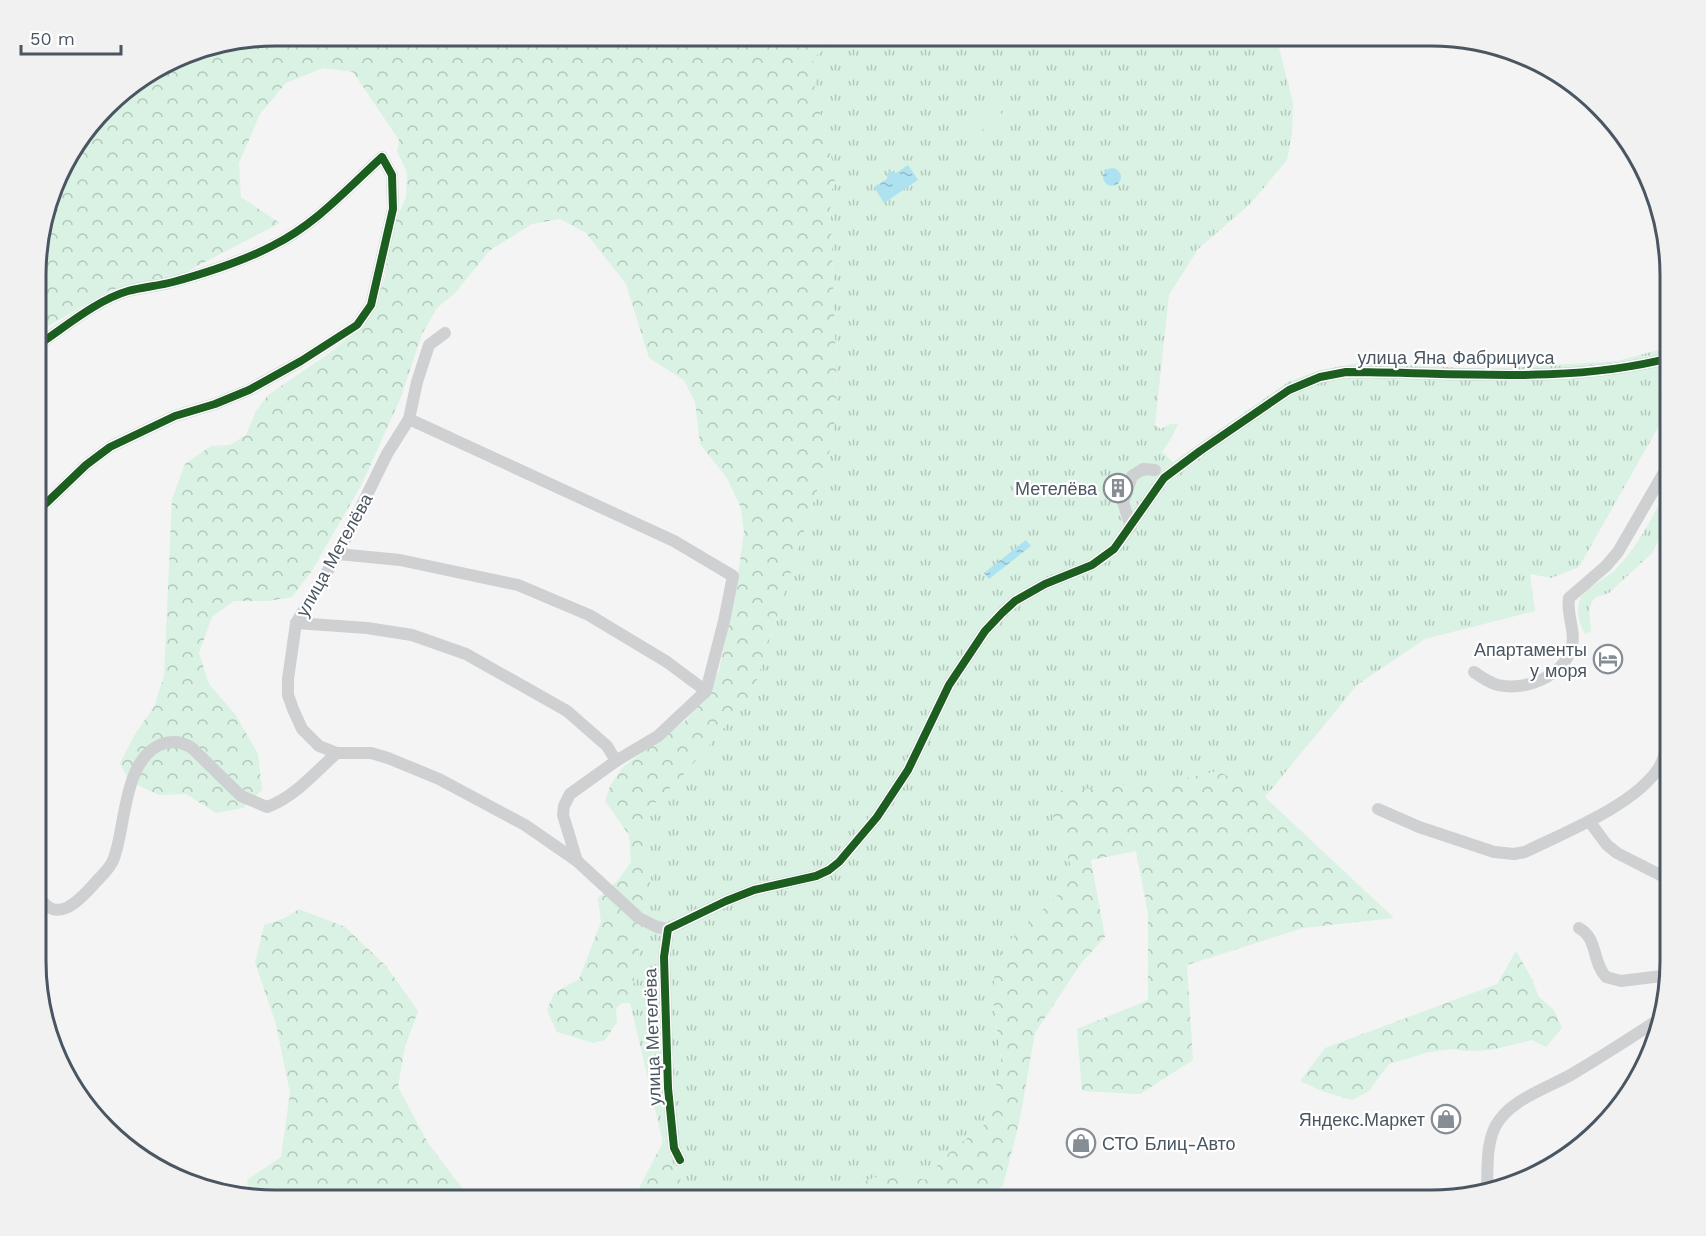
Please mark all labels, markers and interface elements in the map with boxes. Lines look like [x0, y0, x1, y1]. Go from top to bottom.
scale bar [21, 18, 122, 56]
text: 50 m [30, 28, 75, 49]
street label: улица Яна Фабрициуса [1358, 347, 1555, 368]
building icon: Метелёва [1102, 472, 1134, 504]
place label: Метелёва [1015, 478, 1098, 499]
street label: улица Метелёва [291, 489, 377, 620]
place label: Апартаменты у моря [1474, 639, 1587, 681]
hotel icon: Апартаменты у моря [1592, 643, 1624, 675]
street label: улица Метелёва [639, 967, 665, 1106]
shop icon: Яндекс.Маркет [1430, 1103, 1462, 1135]
place label: Яндекс.Маркет [1299, 1109, 1425, 1130]
shop icon: СТО Блиц-Авто [1065, 1127, 1097, 1159]
place label: СТО Блиц-Авто [1102, 1133, 1236, 1154]

